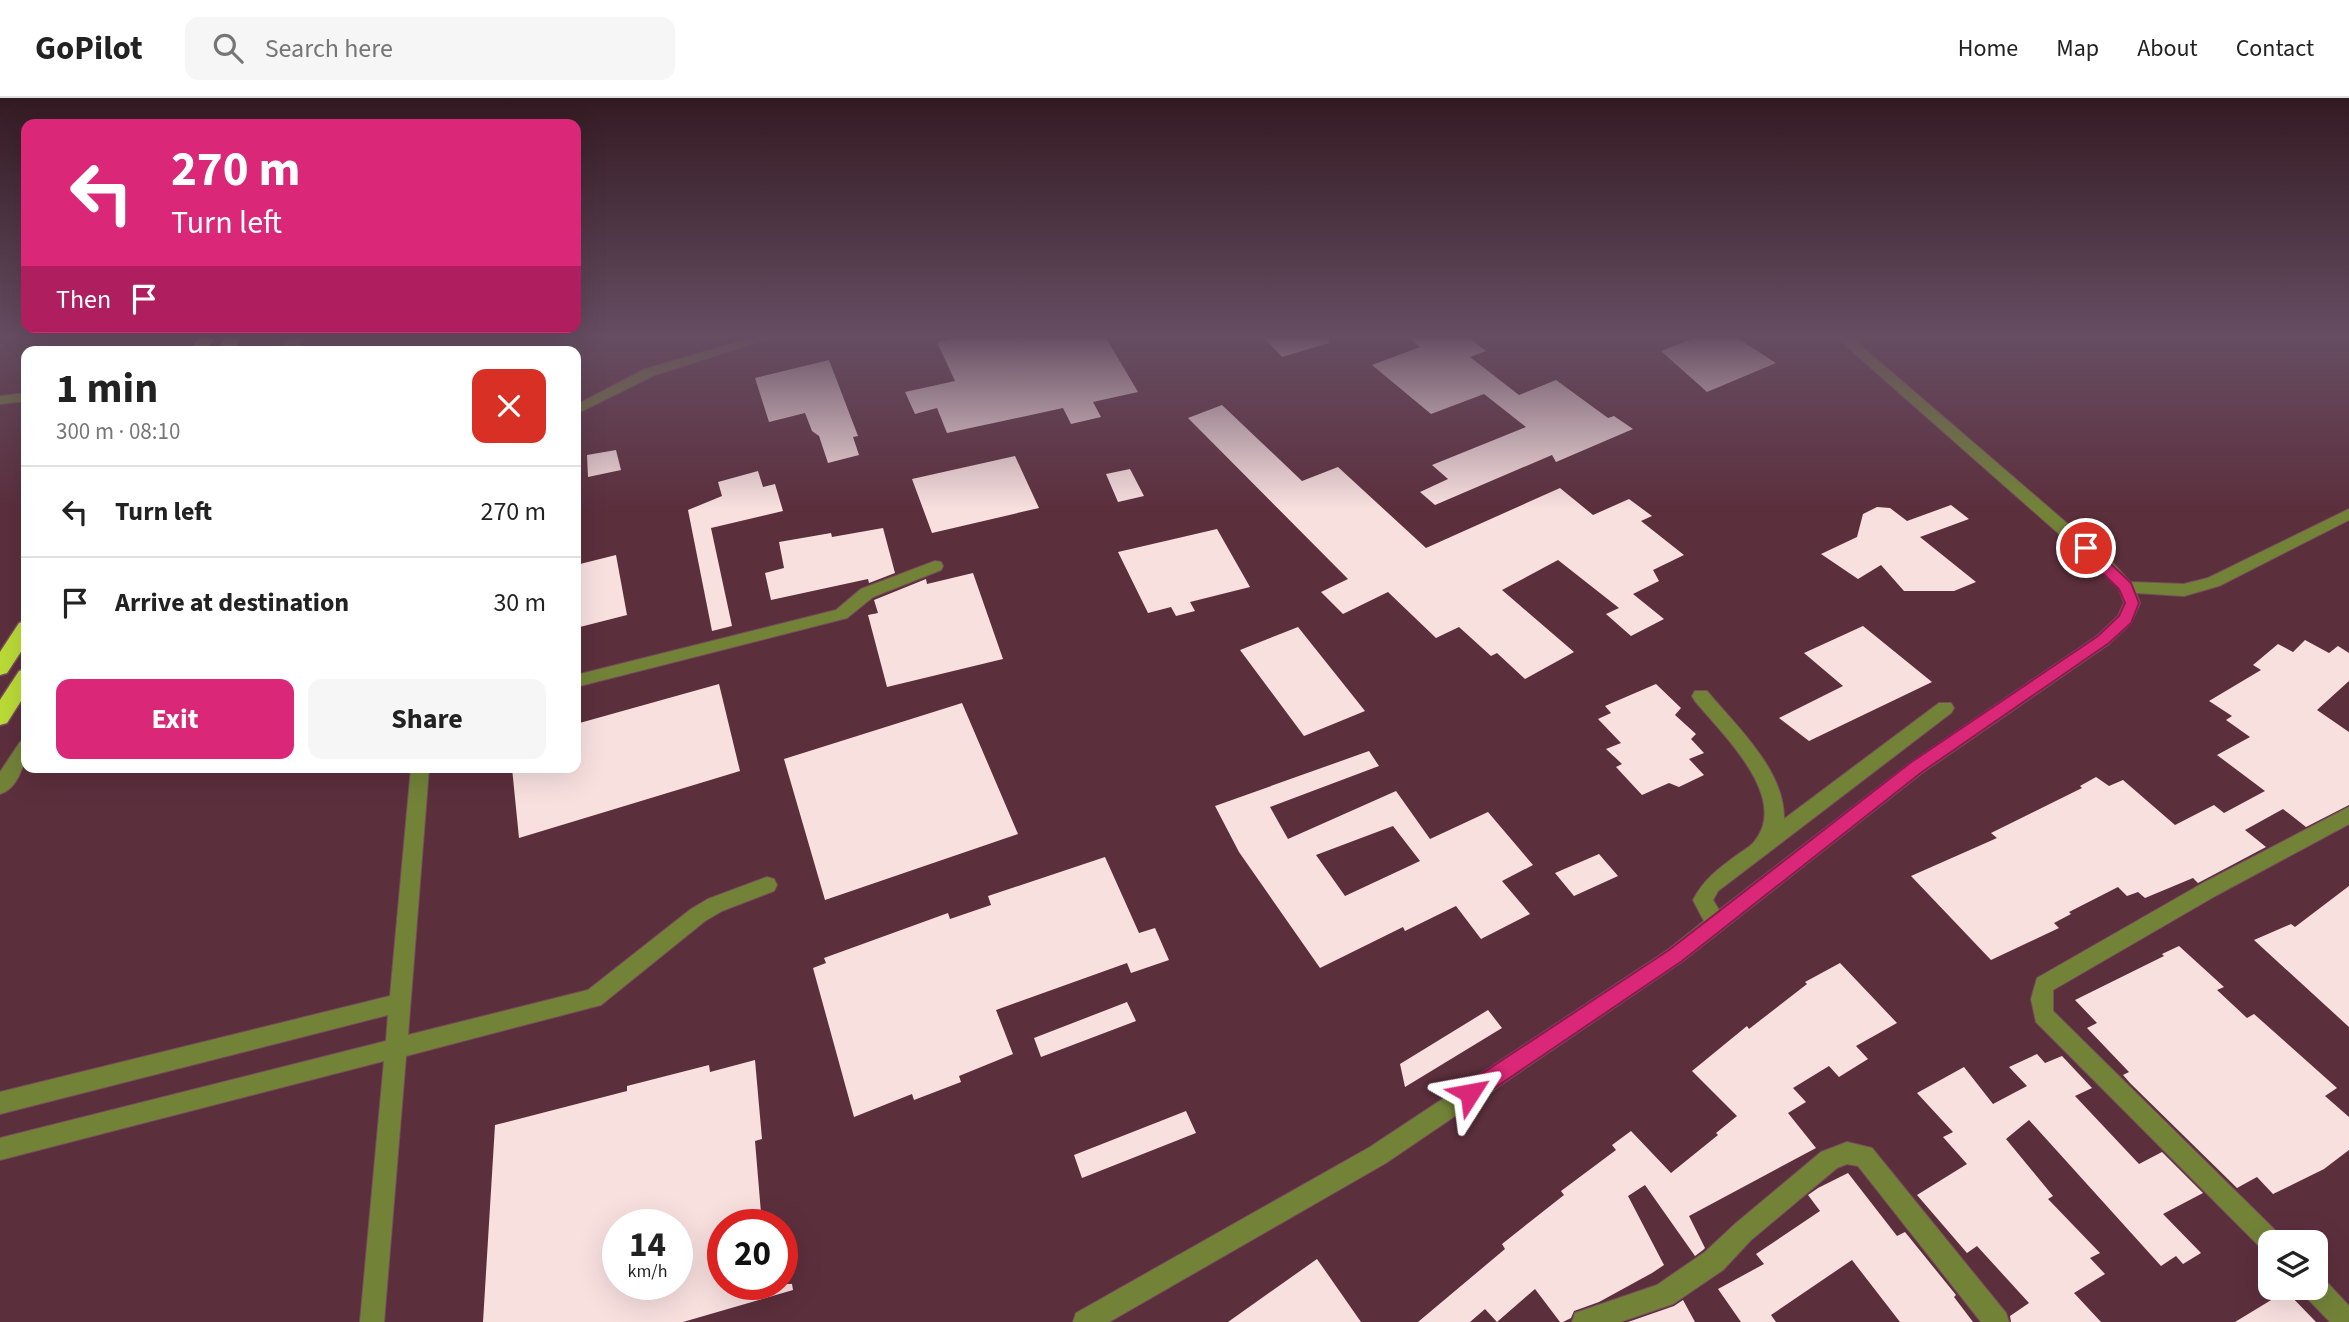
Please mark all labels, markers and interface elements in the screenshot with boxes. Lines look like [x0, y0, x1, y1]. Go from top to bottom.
search box [185, 17, 675, 80]
text: GoPilot [35, 25, 143, 72]
icon: search [209, 29, 247, 67]
text: Search here [265, 30, 393, 67]
text: Home [1958, 31, 2018, 66]
text: Map [2056, 31, 2099, 66]
text: About [2137, 31, 2198, 66]
text: Contact [2236, 31, 2314, 66]
text: 270 m [171, 135, 300, 205]
icon: left [56, 147, 147, 238]
text: Turn left [171, 200, 282, 246]
icon: arrive [125, 280, 163, 318]
text: Then [56, 281, 111, 318]
text: 1 min [56, 359, 158, 419]
button: close [472, 369, 546, 443]
text: 300 m · 08:10 [56, 415, 180, 448]
icon: left [56, 493, 94, 531]
text: Turn left [115, 493, 212, 530]
text: 270 m [480, 493, 546, 530]
pin [2056, 518, 2116, 578]
icon: arrive [2067, 529, 2105, 567]
icon: arrive [56, 584, 94, 622]
text: Arrive at destination [115, 584, 349, 621]
text: 30 m [493, 584, 546, 621]
button: Exit [56, 679, 294, 759]
button: Share [308, 679, 546, 759]
position arrow [1433, 1056, 1507, 1130]
speed limit sign: 20 [707, 1209, 798, 1300]
text: 14 [629, 1220, 666, 1270]
map controls [2258, 1230, 2328, 1300]
button: layers [2258, 1230, 2328, 1300]
text: km/h [628, 1259, 667, 1284]

